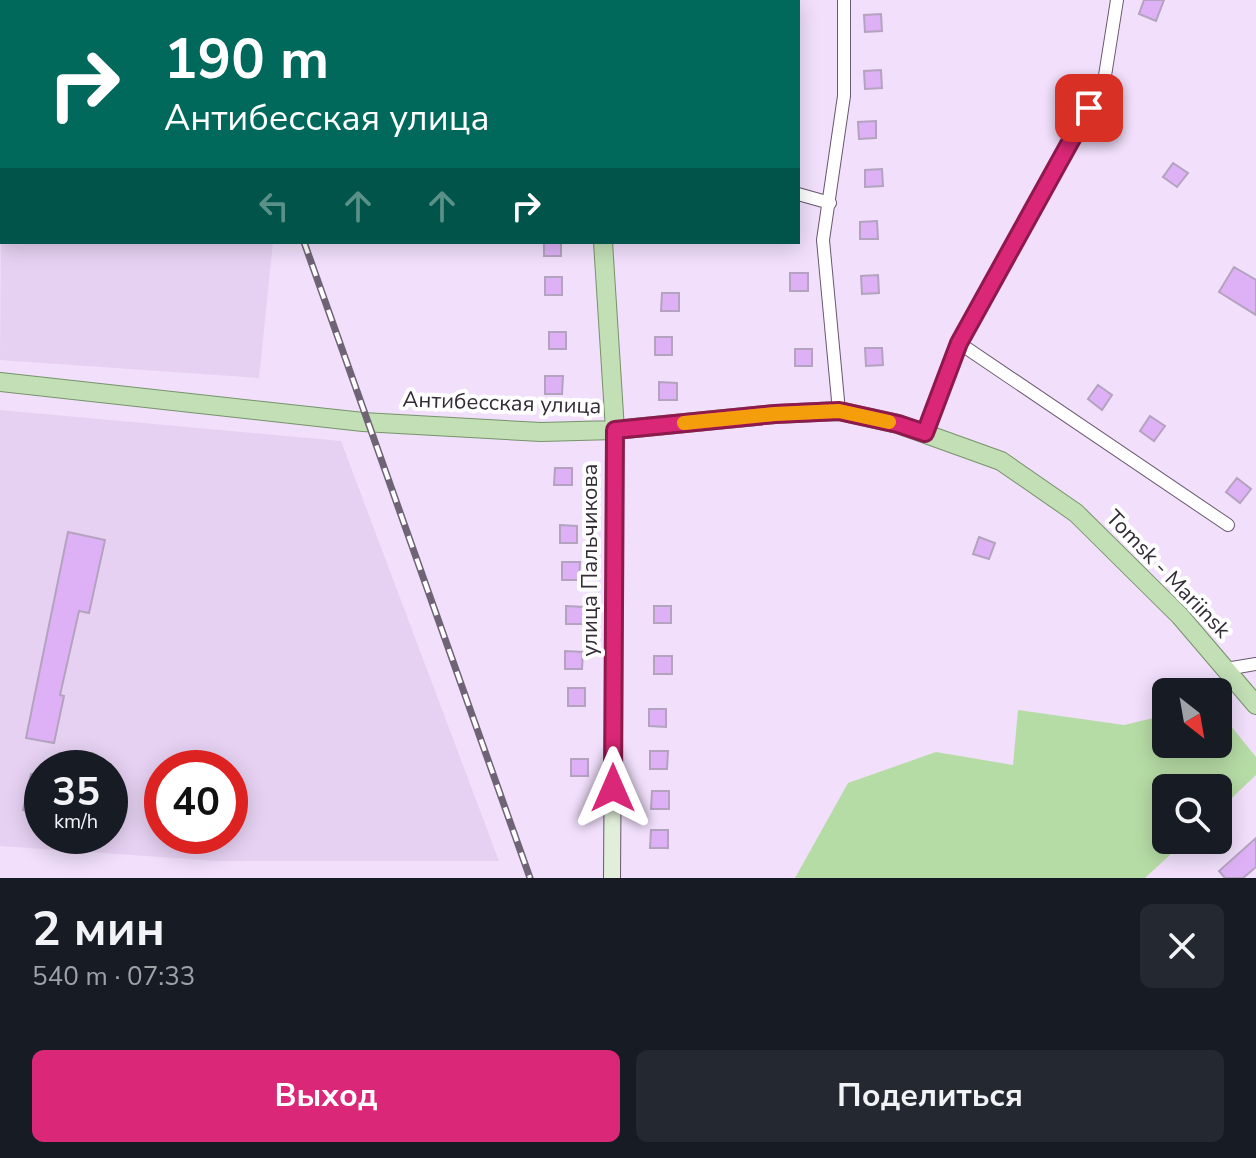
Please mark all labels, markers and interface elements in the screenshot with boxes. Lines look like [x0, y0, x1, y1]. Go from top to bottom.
text: 190 m [164, 21, 329, 98]
icon: right [32, 32, 136, 136]
pin [1055, 74, 1123, 142]
icon: arrive [1067, 86, 1111, 130]
text: Антибесская улица [164, 94, 490, 143]
icon: left [252, 184, 296, 228]
icon: ahead [336, 184, 380, 228]
icon: ahead [420, 184, 464, 228]
icon: right [504, 184, 548, 228]
street label: Антибесская улица [402, 385, 602, 421]
street label: улица Пальчикова [575, 464, 605, 656]
street label: Tomsk - Mariinsk [1099, 503, 1238, 645]
north arrow [1152, 678, 1232, 758]
map controls [1152, 678, 1232, 854]
position arrow [571, 746, 655, 830]
speed limit sign: 40 [144, 750, 248, 854]
text: 35 [52, 765, 100, 819]
button: search [1152, 774, 1232, 854]
text: km/h [54, 808, 98, 835]
text: 2 мин [32, 896, 165, 962]
button: close [1140, 904, 1224, 988]
text: 540 m · 07:33 [32, 959, 195, 994]
button: Выход [32, 1050, 620, 1142]
button: Поделиться [636, 1050, 1224, 1142]

